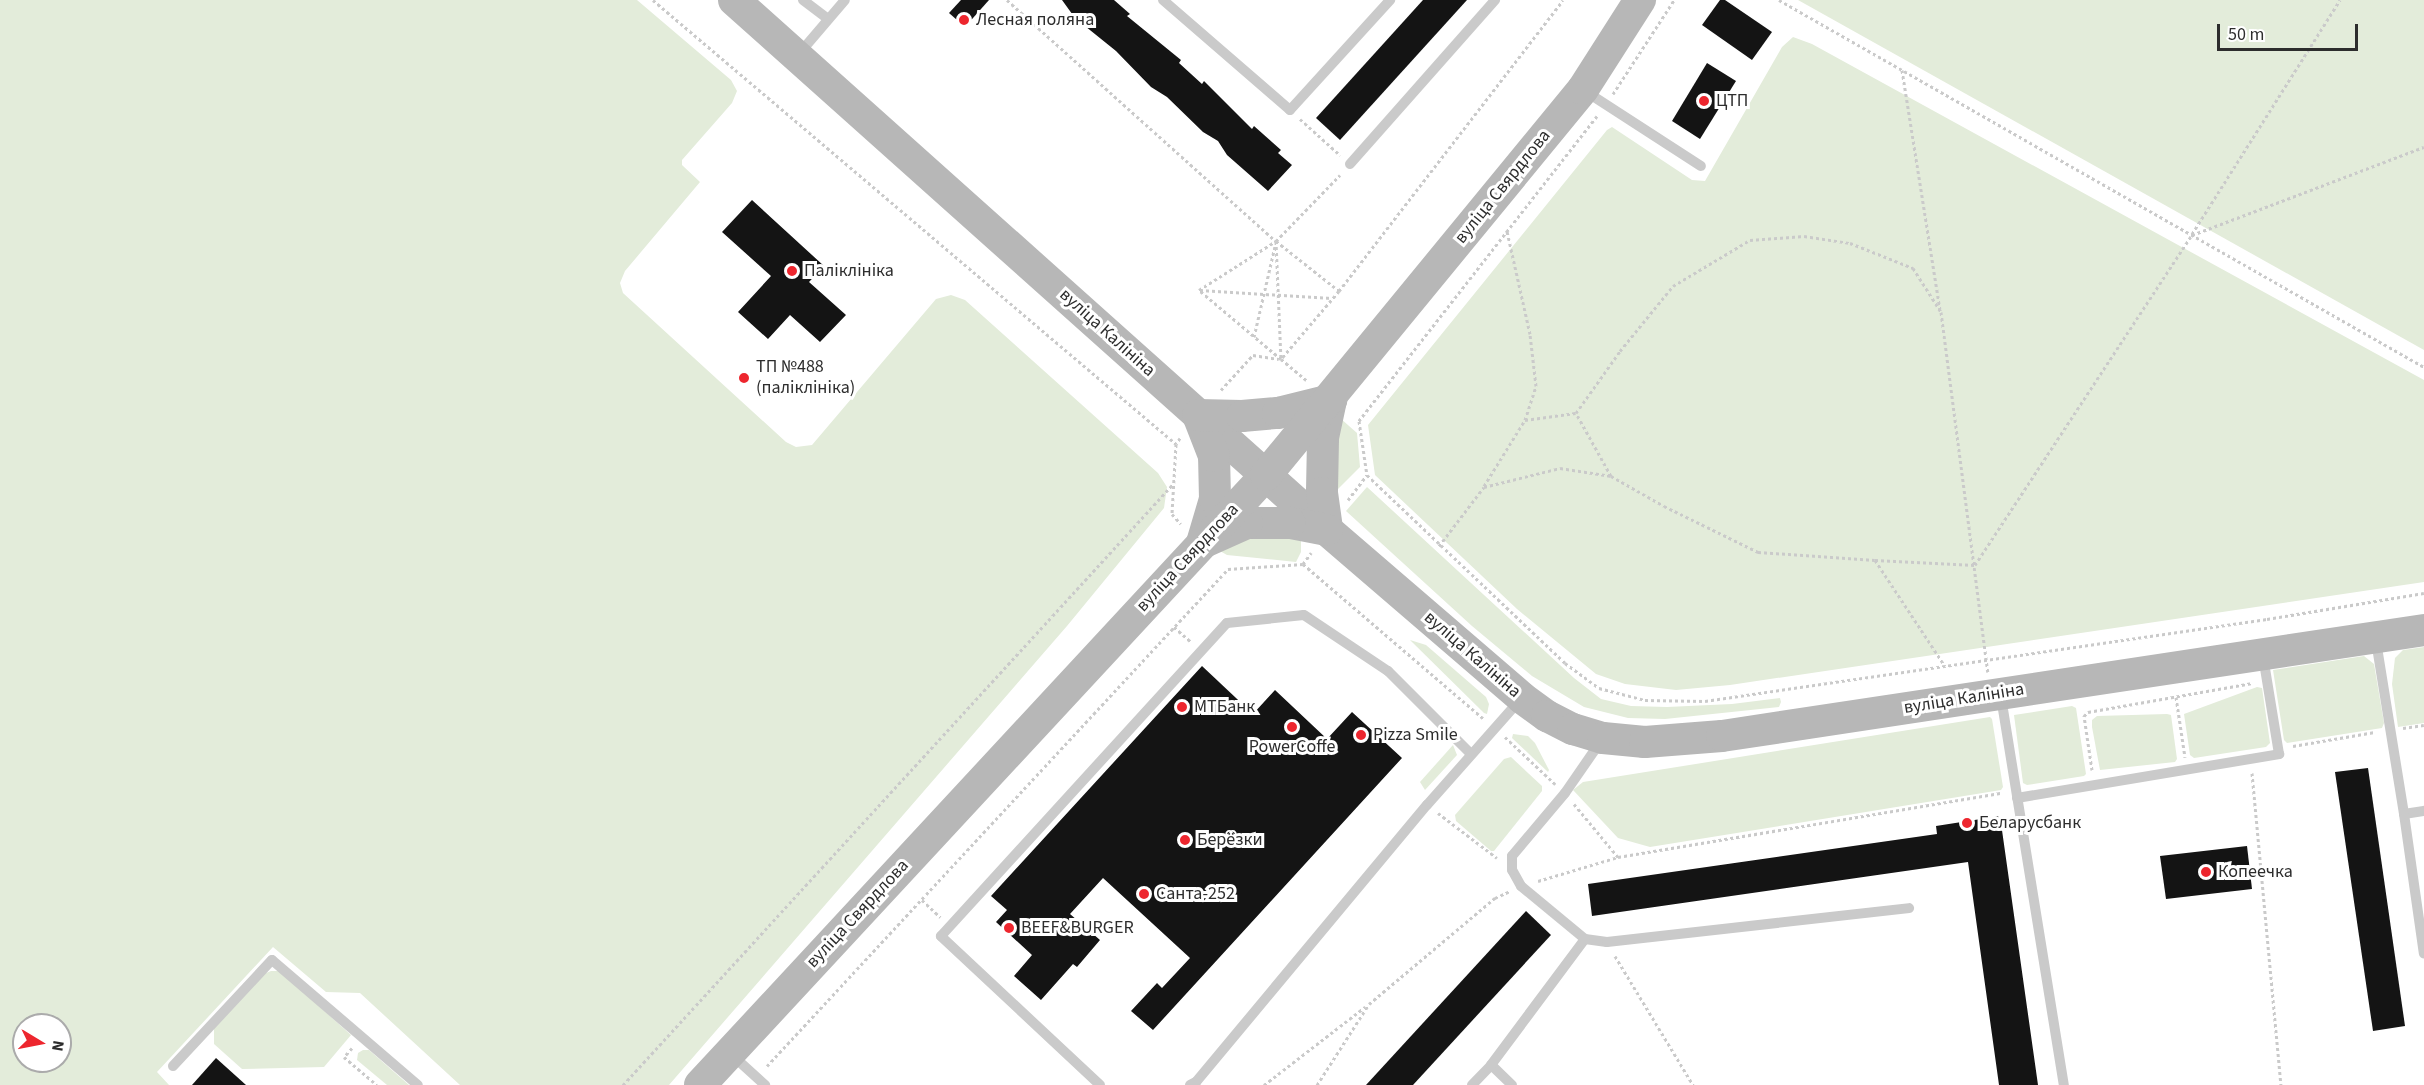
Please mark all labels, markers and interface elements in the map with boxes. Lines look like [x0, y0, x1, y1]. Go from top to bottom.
place label: Лесная поляна [976, 9, 1094, 31]
scale bar [2220, 12, 2361, 50]
marker: Лесная поляна [957, 13, 971, 27]
text: 50 m [2228, 22, 2264, 47]
place label: ЦТП [1716, 90, 1748, 112]
marker: ЦТП [1697, 94, 1711, 108]
street label: вуліца Свярдлова [1451, 126, 1555, 248]
place label: Паліклініка [804, 260, 894, 282]
marker: Паліклініка [785, 264, 799, 278]
street label: вуліца Калініна [1055, 284, 1159, 382]
place label: ТП №488 (паліклініка) [756, 357, 855, 400]
marker: ТП №488 (паліклініка) [737, 371, 751, 385]
street label: вуліца Свярдлова [1132, 499, 1244, 617]
street label: вуліца Калініна [1419, 607, 1525, 703]
street label: вуліца Калініна [1902, 679, 2026, 719]
place label: МТБанк [1194, 696, 1255, 718]
marker: МТБанк [1175, 700, 1189, 714]
marker: PowerCoffe [1285, 720, 1299, 734]
place label: Pizza Smile [1373, 724, 1458, 746]
marker: Pizza Smile [1354, 728, 1368, 742]
place label: PowerCoffe [1249, 736, 1335, 758]
place label: Беларусбанк [1979, 812, 2081, 834]
marker: Беларусбанк [1960, 816, 1974, 830]
place label: Берёзки [1197, 829, 1263, 851]
marker: Берёзки [1178, 833, 1192, 847]
street label: вуліца Свярдлова [802, 855, 914, 973]
place label: Копеечка [2218, 861, 2293, 883]
marker: Копеечка [2199, 865, 2213, 879]
place label: Санта-252 [1156, 883, 1235, 905]
marker: Санта-252 [1137, 887, 1151, 901]
place label: BEEF&BURGER [1021, 917, 1134, 939]
marker: BEEF&BURGER [1002, 921, 1016, 935]
north arrow [12, 1013, 72, 1073]
text: N [46, 1039, 70, 1053]

